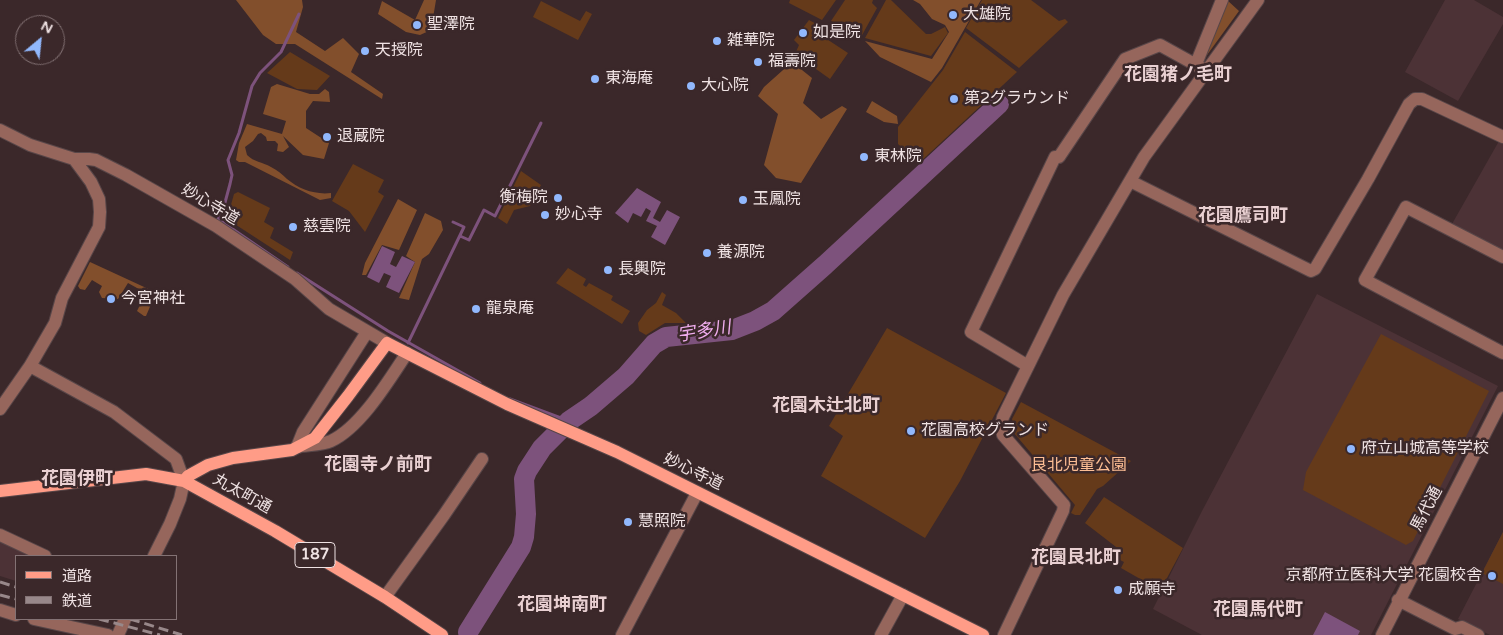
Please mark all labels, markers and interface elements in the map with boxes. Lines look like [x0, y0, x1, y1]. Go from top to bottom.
place label: 大雄院 [963, 5, 1011, 25]
marker: 大雄院 [947, 9, 959, 21]
north arrow [15, 15, 65, 65]
place label: 聖澤院 [427, 15, 475, 35]
text: N [38, 17, 56, 37]
marker: 聖澤院 [411, 19, 423, 31]
place label: 如是院 [813, 23, 861, 43]
marker: 如是院 [797, 27, 809, 39]
place label: 雑華院 [727, 31, 775, 51]
marker: 雑華院 [711, 35, 723, 47]
place label: 天授院 [375, 41, 423, 61]
marker: 天授院 [359, 45, 371, 57]
place label: 福壽院 [768, 52, 816, 72]
marker: 福壽院 [752, 56, 764, 68]
district label: 花園猪ノ毛町 [1124, 64, 1232, 86]
place label: 東海庵 [605, 69, 653, 89]
marker: 東海庵 [589, 73, 601, 85]
place label: 大心院 [701, 76, 749, 96]
marker: 大心院 [685, 80, 697, 92]
place label: 第2グラウンド [964, 89, 1070, 109]
marker: 第2グラウンド [948, 93, 960, 105]
place label: 退蔵院 [337, 127, 385, 147]
marker: 退蔵院 [321, 131, 333, 143]
place label: 東林院 [874, 147, 922, 167]
marker: 東林院 [858, 151, 870, 163]
street label: 妙心寺道 [178, 180, 242, 230]
place label: 衡梅院 [500, 188, 548, 208]
place label: 玉鳳院 [753, 190, 801, 210]
marker: 衡梅院 [552, 192, 564, 204]
marker: 玉鳳院 [737, 194, 749, 206]
place label: 妙心寺 [555, 205, 603, 225]
district label: 花園鷹司町 [1198, 205, 1288, 227]
marker: 妙心寺 [539, 209, 551, 221]
place label: 慈雲院 [303, 217, 351, 237]
marker: 慈雲院 [287, 221, 299, 233]
place label: 養源院 [717, 243, 765, 263]
marker: 養源院 [701, 247, 713, 259]
place label: 長輿院 [618, 260, 666, 280]
marker: 長輿院 [602, 264, 614, 276]
place label: 今宮神社 [121, 289, 185, 309]
marker: 今宮神社 [105, 293, 117, 305]
place label: 龍泉庵 [486, 299, 534, 319]
marker: 龍泉庵 [470, 303, 482, 315]
water label: 宇多川 [676, 317, 732, 347]
district label: 花園木辻北町 [772, 395, 880, 417]
place label: 花園高校グランド [921, 421, 1049, 441]
marker: 花園高校グランド [905, 425, 917, 437]
place label: 府立山城高等学校 [1361, 439, 1489, 459]
marker: 府立山城高等学校 [1345, 443, 1357, 455]
street label: 妙心寺道 [660, 449, 726, 495]
district label: 花園寺ノ前町 [324, 454, 432, 476]
park label: 艮北児童公園 [1031, 456, 1127, 476]
district label: 花園伊町 [41, 468, 113, 490]
street label: 丸太町通 [209, 470, 275, 518]
street label: 馬代通 [1407, 483, 1447, 535]
place label: 慧照院 [638, 512, 686, 532]
marker: 慧照院 [622, 516, 634, 528]
road number: 187 [295, 542, 335, 568]
district label: 花園艮北町 [1031, 547, 1121, 569]
legend [15, 555, 178, 620]
place label: 京都府立医科大学 花園校舎 [1286, 566, 1482, 586]
text: 道路 [62, 567, 92, 585]
marker: 京都府立医科大学 花園校舎 [1486, 570, 1498, 582]
place label: 成願寺 [1128, 580, 1176, 600]
marker: 成願寺 [1112, 584, 1124, 596]
text: 鉄道 [62, 592, 92, 610]
district label: 花園坤南町 [517, 594, 607, 616]
district label: 花園馬代町 [1213, 599, 1303, 621]

